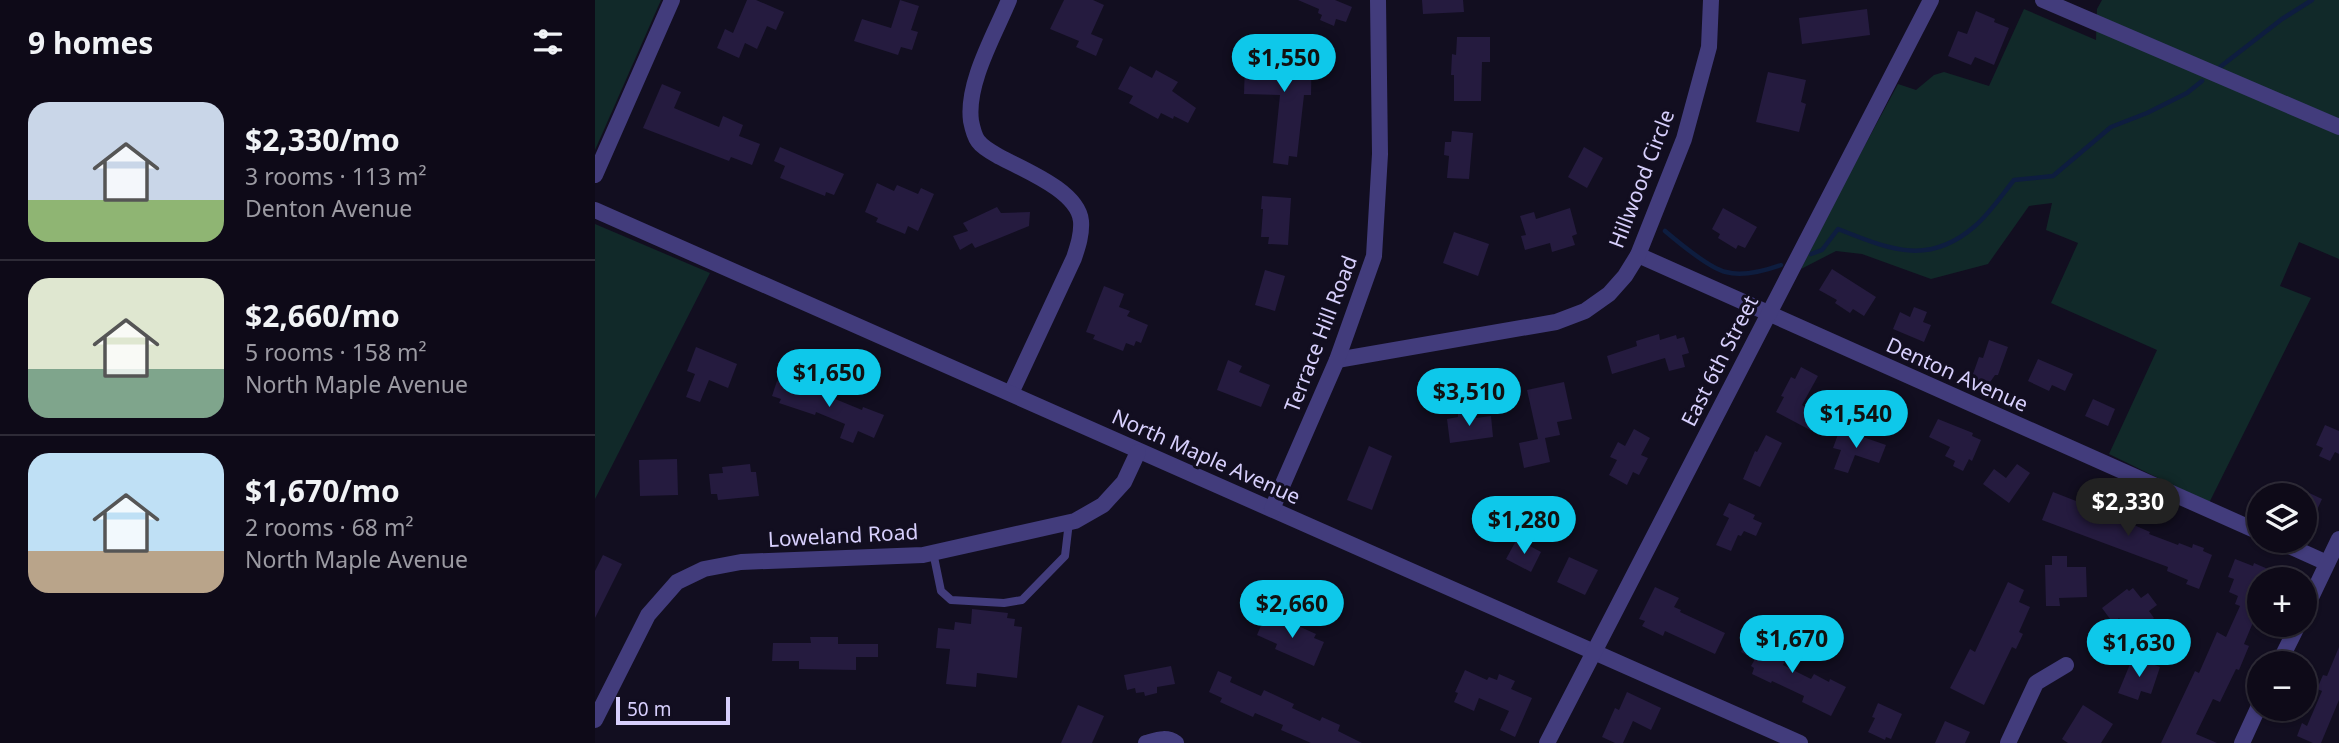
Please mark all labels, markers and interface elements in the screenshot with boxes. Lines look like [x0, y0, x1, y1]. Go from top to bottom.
text: 9 homes [28, 22, 153, 63]
icon: filters [529, 23, 567, 61]
pin: $1,550 [1227, 34, 1341, 94]
text: $1,550 [1248, 41, 1320, 73]
street label: Hillwood Circle [1602, 105, 1680, 252]
text: $2,330/mo [245, 119, 400, 160]
icon: home [84, 130, 168, 214]
text: 3 rooms · 113 m² [245, 160, 427, 192]
text: Denton Avenue [245, 192, 412, 224]
street label: Terrace Hill Road [1277, 251, 1363, 416]
street label: East 6th Street [1674, 290, 1764, 431]
text: $2,660/mo [245, 295, 400, 336]
icon: home [84, 306, 168, 390]
street label: Denton Avenue [1882, 330, 2033, 418]
text: 5 rooms · 158 m² [245, 336, 427, 368]
pin: $1,650 [772, 350, 886, 409]
text: $1,650 [793, 356, 865, 388]
text: North Maple Avenue [245, 368, 468, 400]
pin: $3,510 [1412, 368, 1526, 428]
text: $3,510 [1433, 375, 1505, 407]
pin: $1,540 [1799, 391, 1913, 450]
text: $1,540 [1820, 397, 1892, 429]
street label: North Maple Avenue [1108, 402, 1305, 510]
text: $1,670/mo [245, 470, 400, 511]
pin: $2,330 [2071, 478, 2185, 538]
icon: home [84, 481, 168, 565]
map controls [2247, 483, 2317, 721]
button: layers [2247, 483, 2317, 553]
text: $2,330 [2092, 485, 2164, 517]
pin: $1,280 [1467, 496, 1581, 556]
text: $1,280 [1488, 503, 1560, 535]
text: 2 rooms · 68 m² [245, 511, 414, 543]
street label: Loweland Road [767, 517, 919, 553]
text: North Maple Avenue [245, 543, 468, 575]
button: + [2247, 567, 2317, 637]
pin: $2,660 [1235, 580, 1349, 640]
text: $2,660 [1256, 587, 1328, 619]
pin: $1,670 [1735, 616, 1849, 675]
pin: $1,630 [2082, 620, 2196, 679]
text: $1,670 [1756, 622, 1828, 654]
text: $1,630 [2103, 626, 2175, 658]
button: − [2247, 651, 2317, 721]
scale bar [616, 694, 730, 726]
text: 50 m [627, 696, 671, 722]

